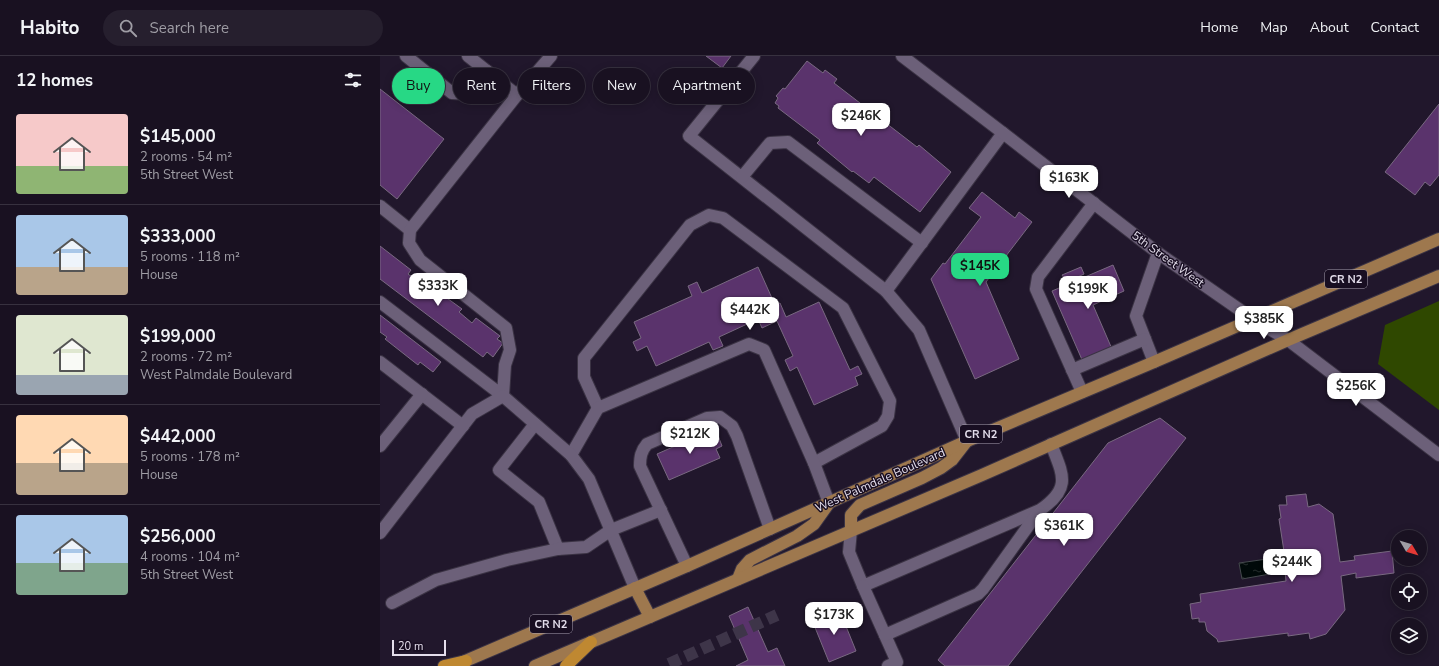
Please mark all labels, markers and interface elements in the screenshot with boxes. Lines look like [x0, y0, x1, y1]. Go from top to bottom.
search box [103, 10, 383, 46]
text: Habito [20, 15, 79, 41]
icon: search [117, 17, 139, 39]
text: Search here [149, 18, 229, 38]
text: Home [1200, 18, 1238, 37]
text: Map [1260, 18, 1288, 37]
text: About [1310, 18, 1349, 37]
text: Contact [1371, 18, 1419, 37]
chip: Buy [392, 68, 445, 104]
chip: Rent [453, 68, 510, 104]
chip: Filters [518, 68, 585, 104]
chip: New [593, 68, 650, 104]
chip: Apartment [658, 68, 755, 104]
text: 12 homes [16, 69, 93, 92]
icon: filters [342, 69, 364, 91]
pin: $246K [833, 103, 889, 137]
text: $246K [841, 107, 881, 125]
text: $145,000 [140, 125, 216, 148]
icon: home [48, 130, 96, 178]
text: 2 rooms · 54 m² [140, 148, 232, 166]
pin: $163K [1041, 165, 1097, 199]
text: 5th Street West [140, 166, 233, 184]
text: $163K [1049, 169, 1089, 187]
text: $333,000 [140, 225, 216, 248]
street label: 5th Street West [1129, 227, 1208, 291]
icon: home [48, 231, 96, 279]
text: 5 rooms · 118 m² [140, 248, 240, 266]
pin: $145K [952, 253, 1008, 287]
text: $145K [960, 257, 1000, 275]
text: House [140, 266, 178, 284]
road number: CR N2 [1325, 270, 1367, 288]
pin: $333K [410, 273, 466, 307]
pin: $199K [1060, 276, 1116, 310]
text: $333K [418, 277, 458, 295]
text: $199K [1068, 280, 1108, 298]
pin: $442K [722, 297, 778, 331]
text: $442K [730, 301, 770, 319]
pin: $385K [1236, 306, 1292, 340]
text: $385K [1244, 310, 1284, 328]
text: $199,000 [140, 325, 216, 348]
icon: home [48, 331, 96, 379]
text: 2 rooms · 72 m² [140, 348, 232, 366]
text: West Palmdale Boulevard [140, 366, 292, 384]
pin: $256K [1328, 373, 1384, 407]
text: $256K [1336, 377, 1376, 395]
pin: $212K [662, 421, 718, 455]
text: $442,000 [140, 425, 216, 448]
text: $212K [670, 425, 710, 443]
road number: CR N2 [960, 425, 1002, 443]
icon: home [48, 431, 96, 479]
street label: West Palmdale Boulevard [812, 444, 948, 516]
text: 5 rooms · 178 m² [140, 448, 240, 466]
text: House [140, 466, 178, 484]
pin: $361K [1036, 513, 1092, 547]
text: $361K [1044, 517, 1084, 535]
text: $256,000 [140, 525, 216, 548]
north arrow [1391, 530, 1427, 566]
map controls [1391, 530, 1427, 654]
icon: home [48, 531, 96, 579]
text: 4 rooms · 104 m² [140, 548, 240, 566]
pin: $244K [1264, 549, 1320, 583]
text: $244K [1272, 553, 1312, 571]
text: 5th Street West [140, 566, 233, 584]
button: locate [1391, 574, 1427, 610]
pin: $173K [806, 602, 862, 636]
text: $173K [814, 606, 854, 624]
road number: CR N2 [530, 615, 572, 633]
button: layers [1391, 618, 1427, 654]
scale bar [392, 638, 446, 657]
text: 20 m [398, 639, 423, 654]

